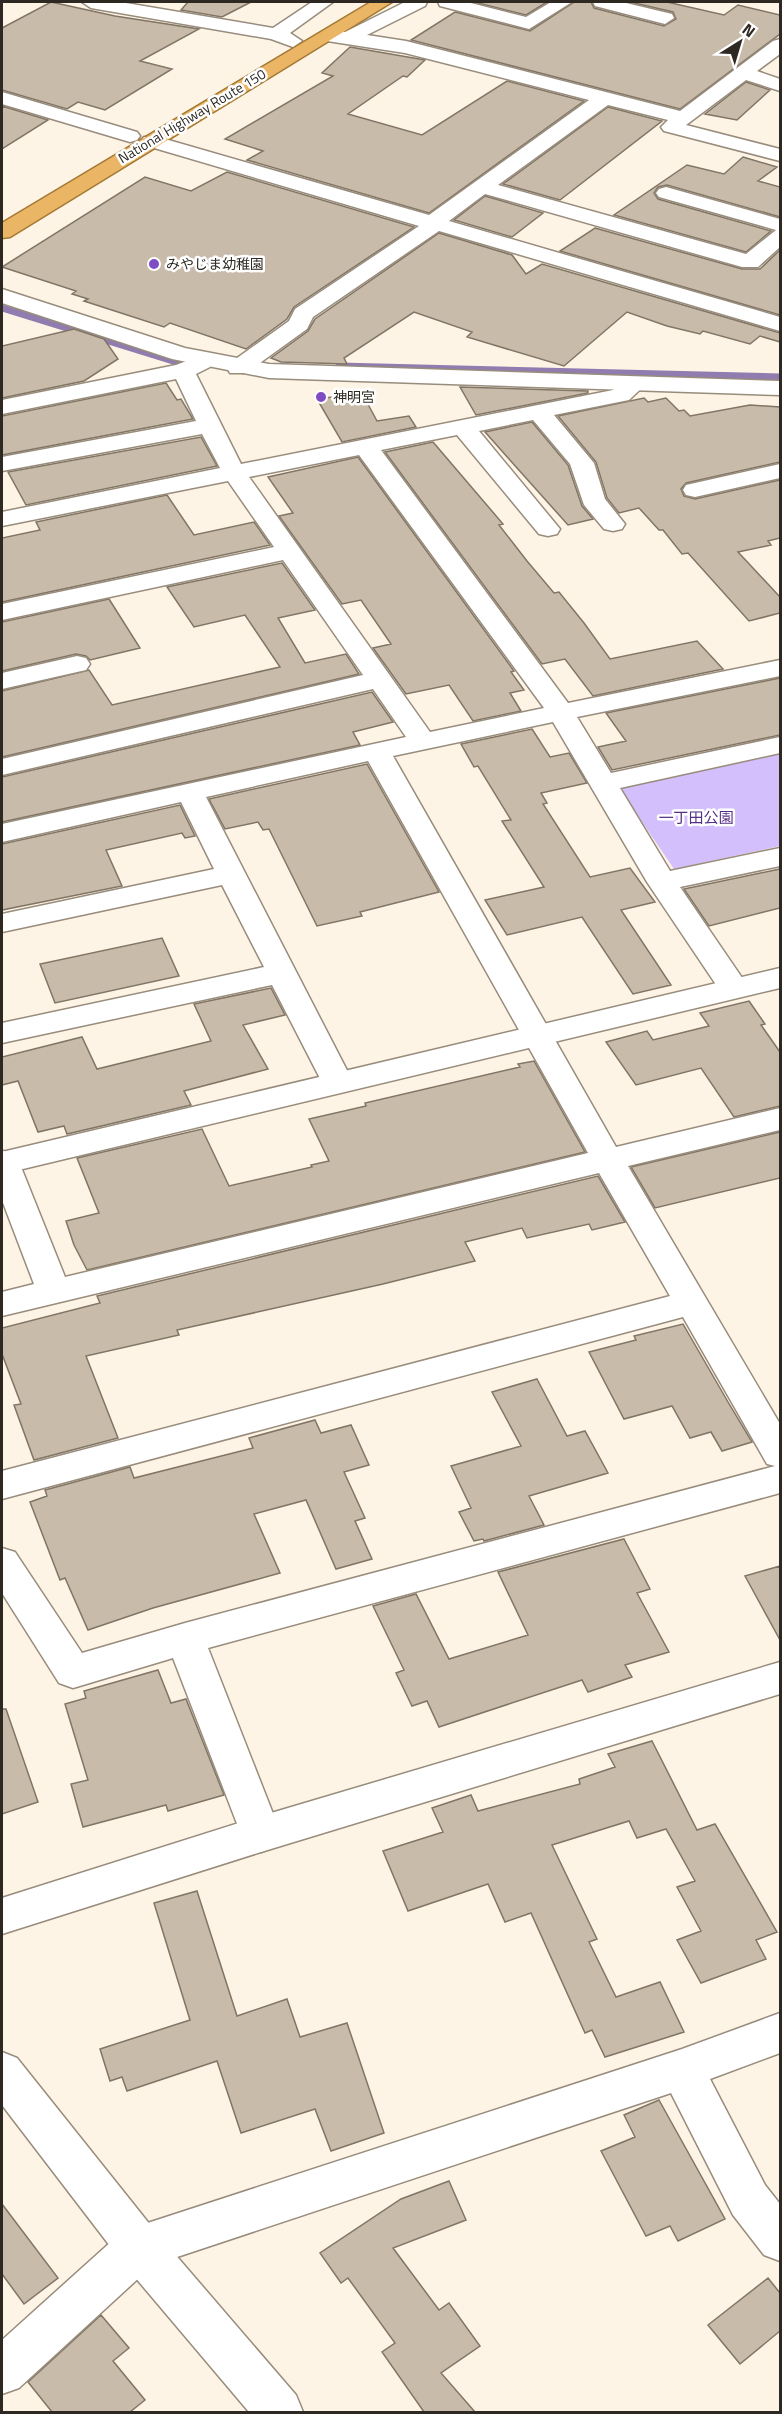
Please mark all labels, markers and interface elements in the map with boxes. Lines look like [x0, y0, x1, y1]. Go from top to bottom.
north arrow [710, 12, 770, 72]
text: N [737, 17, 761, 43]
street label: National Highway Route 150 [114, 63, 270, 168]
place label: みやじま幼稚園 [166, 253, 264, 274]
marker: みやじま幼稚園 [147, 257, 161, 271]
place label: 神明宮 [333, 386, 375, 407]
marker: 神明宮 [314, 390, 328, 404]
park label: 一丁田公園 [658, 806, 734, 829]

